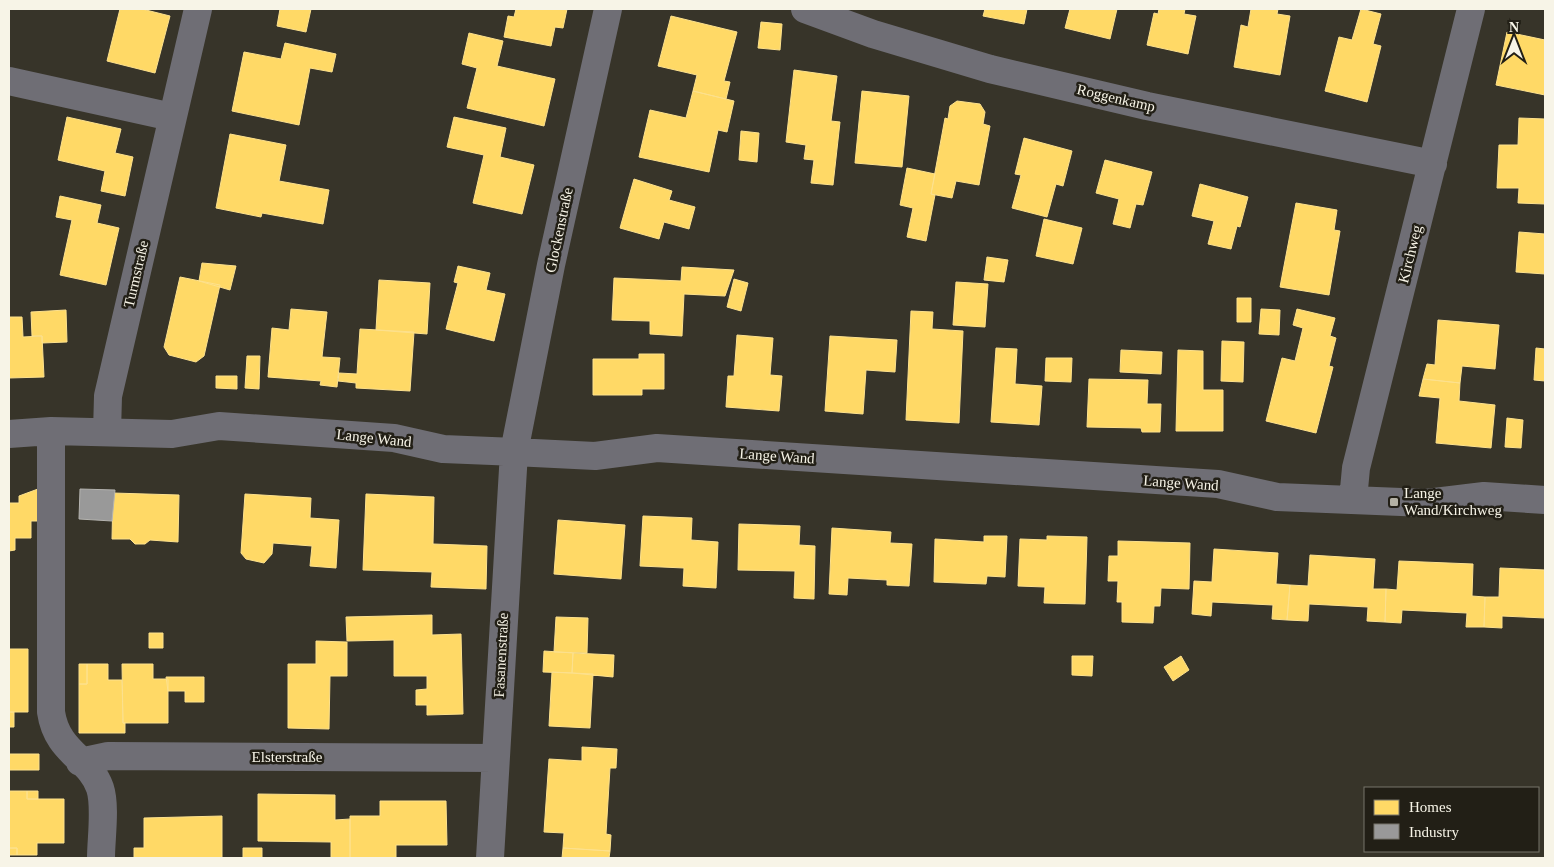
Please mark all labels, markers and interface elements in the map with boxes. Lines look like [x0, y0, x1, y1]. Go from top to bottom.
north arrow [1489, 15, 1539, 65]
text: N [1509, 20, 1519, 35]
street label: Roggenkamp [1075, 81, 1157, 115]
street label: Glockenstraße [542, 186, 576, 274]
street label: Kirchweg [1395, 223, 1425, 285]
street label: Turmstraße [120, 238, 152, 309]
street label: Lange Wand [336, 426, 413, 450]
street label: Lange Wand [739, 445, 816, 467]
street label: Lange Wand [1143, 472, 1220, 494]
place label: Lange Wand/Kirchweg [1404, 485, 1502, 518]
marker: Lange Wand/Kirchweg [1388, 496, 1400, 508]
street label: Fasanenstraße [491, 612, 511, 698]
street label: Elsterstraße [252, 749, 323, 765]
legend [1364, 787, 1539, 852]
text: Homes [1409, 799, 1452, 815]
text: Industry [1409, 824, 1459, 840]

